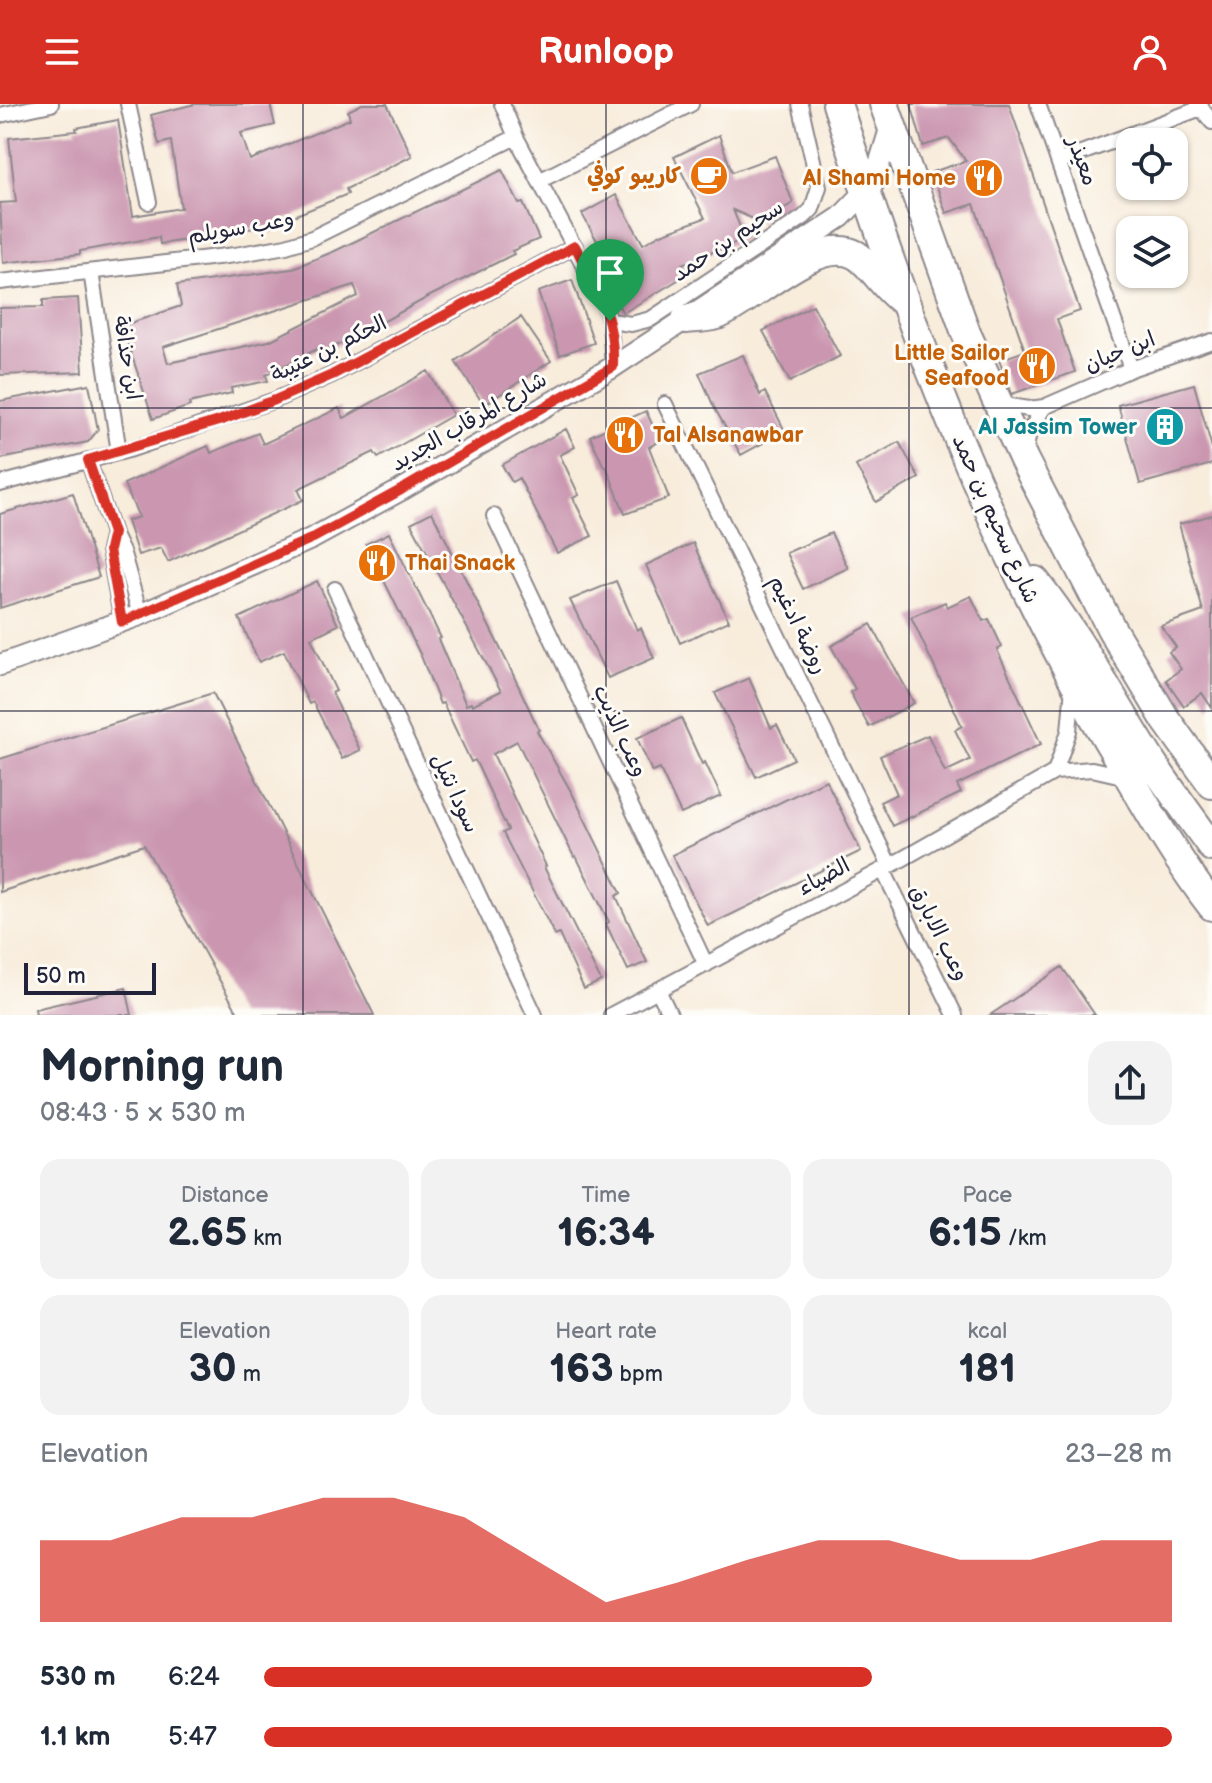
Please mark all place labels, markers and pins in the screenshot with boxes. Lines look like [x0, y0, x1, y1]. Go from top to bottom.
cafe icon: كاريبو كوفي [688, 155, 730, 197]
restaurant icon: Al Shami Home [963, 157, 1005, 199]
place label: كاريبو كوفي [587, 160, 681, 192]
place label: Al Shami Home [802, 165, 956, 192]
pin [576, 239, 644, 321]
place label: Little Sailor Seafood [894, 340, 1009, 392]
restaurant icon: Little Sailor Seafood [1016, 345, 1058, 387]
building icon: Al Jassim Tower [1144, 406, 1186, 448]
restaurant icon: Tal Alsanawbar [604, 414, 646, 456]
place label: Al Jassim Tower [977, 414, 1137, 441]
place label: Tal Alsanawbar [653, 422, 803, 449]
restaurant icon: Thai Snack [356, 542, 398, 584]
place label: Thai Snack [405, 550, 516, 577]

